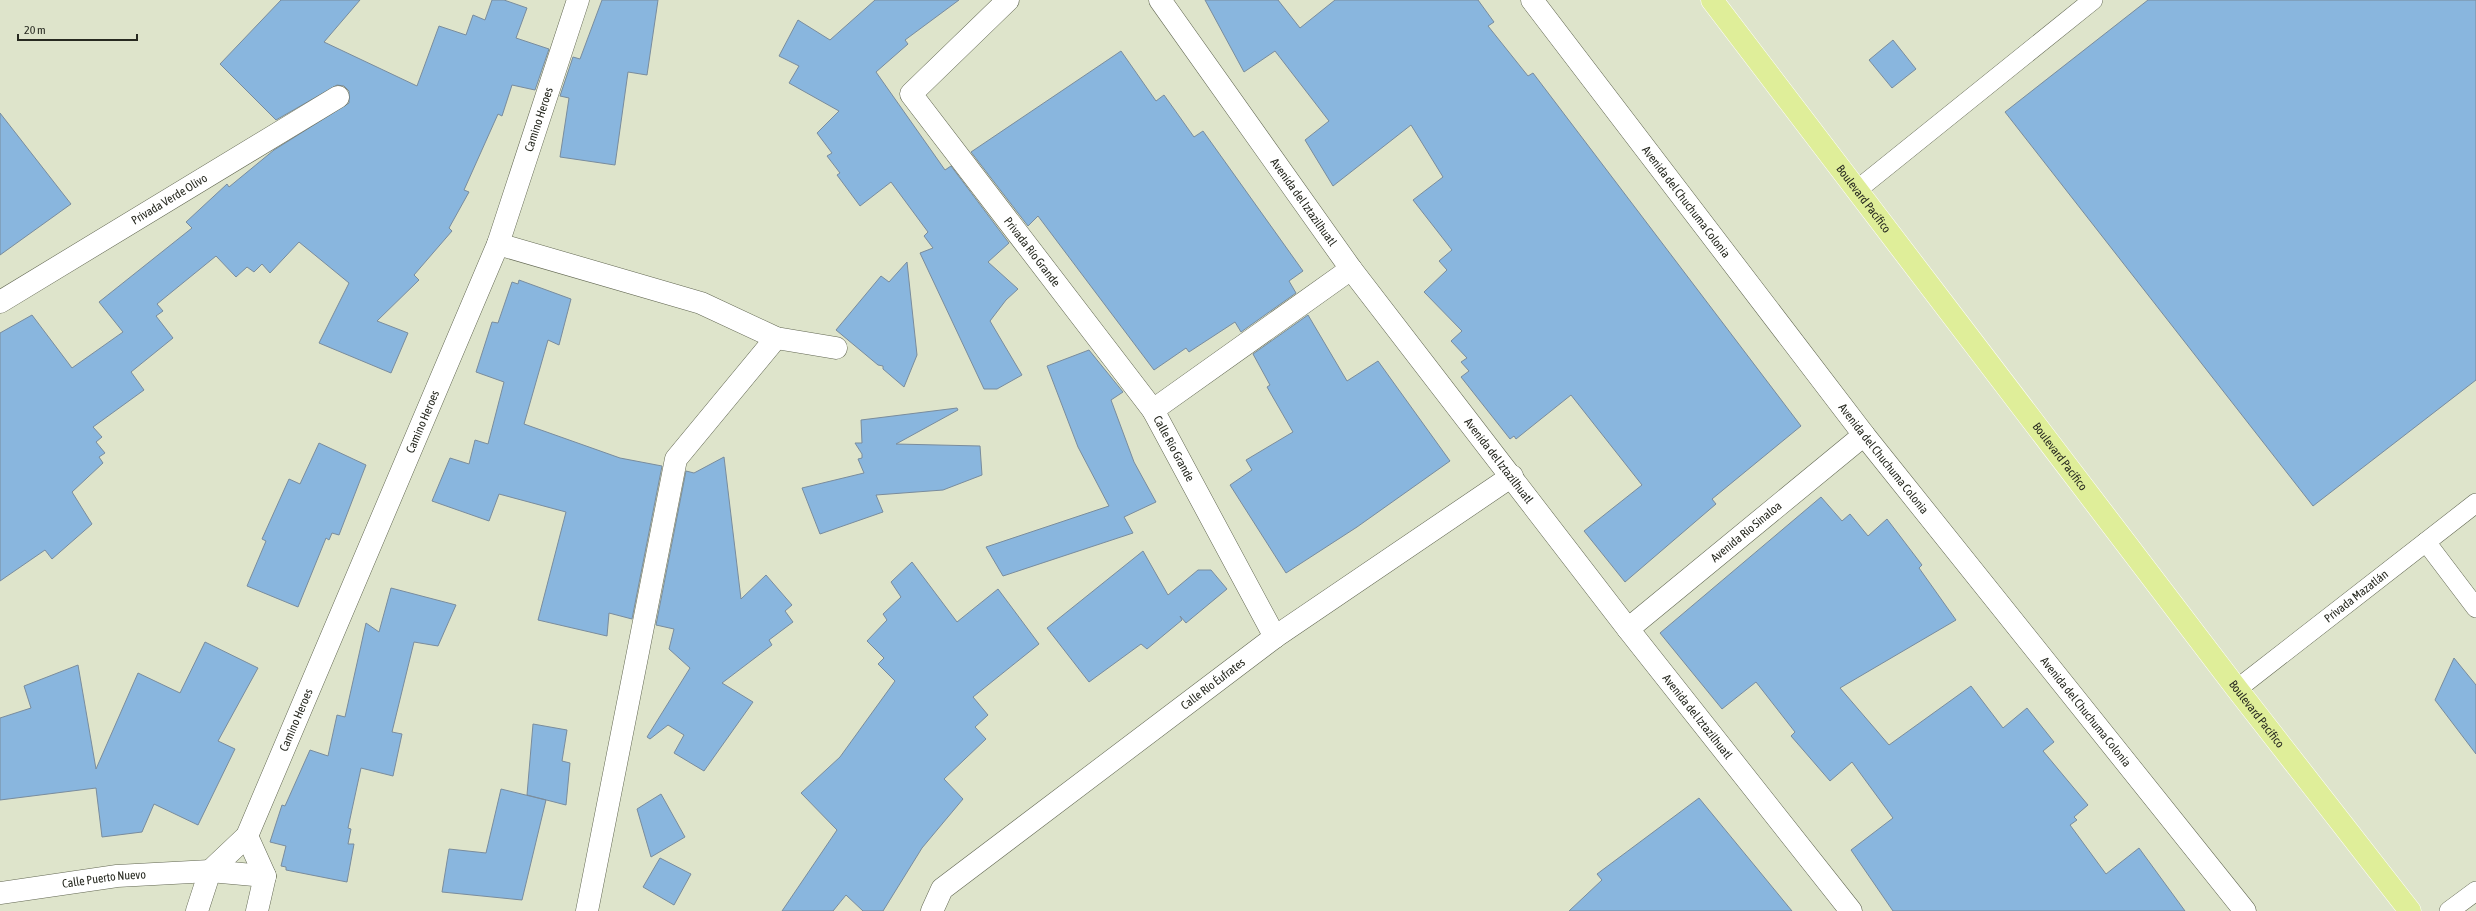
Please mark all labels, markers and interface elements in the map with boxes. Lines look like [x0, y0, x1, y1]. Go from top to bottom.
scale bar [18, 16, 137, 42]
text: 20 m [24, 23, 46, 37]
street label: Camino Heroes [522, 86, 556, 153]
street label: Avenida del Chuchuma Colonia [1639, 143, 1733, 260]
street label: Avenida del Iztazilhuatl [1268, 156, 1340, 249]
street label: Boulevard Pacífico [1833, 162, 1894, 236]
street label: Privada Verde Olivo [129, 171, 210, 228]
street label: Privada Río Grande [1001, 214, 1063, 290]
street label: Camino Heroes [403, 388, 442, 455]
street label: Avenida del Chuchuma Colonia [1836, 401, 1931, 517]
street label: Calle Río Grande [1150, 413, 1197, 484]
street label: Avenida del Iztazilhuatl [1461, 415, 1536, 507]
street label: Boulevard Pacífico [2030, 420, 2090, 493]
street label: Avenida Río Sinaloa [1708, 499, 1784, 565]
street label: Privada Mazatlán [2321, 567, 2391, 625]
street label: Avenida del Chuchuma Colonia [2038, 654, 2134, 770]
street label: Calle Río Éufrates [1178, 655, 1248, 713]
street label: Avenida del Iztazilhuatl [1660, 671, 1736, 763]
street label: Boulevard Pacífico [2226, 678, 2287, 751]
street label: Camino Heroes [277, 686, 316, 753]
street label: Calle Puerto Nuevo [61, 867, 147, 891]

